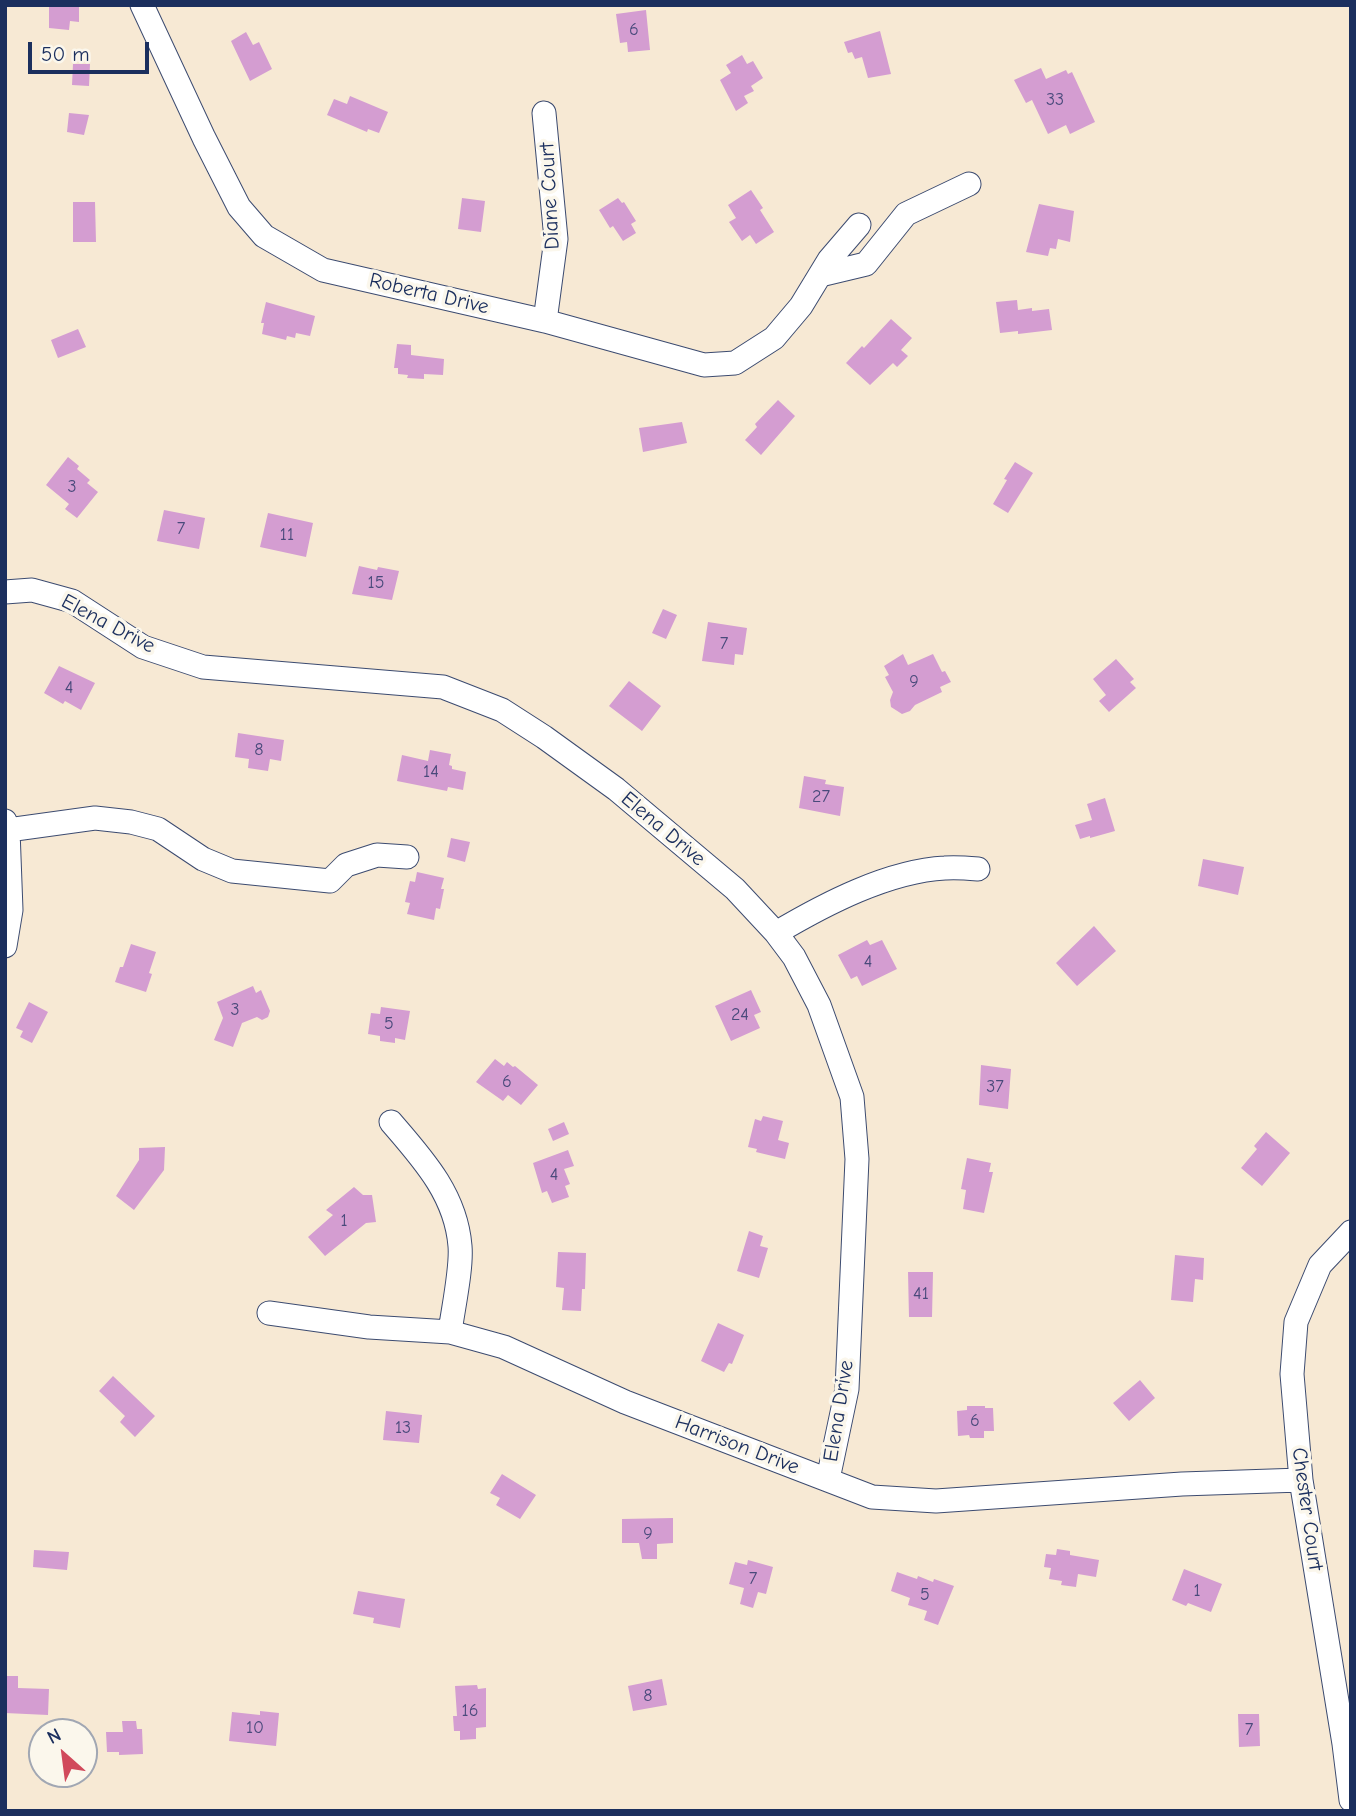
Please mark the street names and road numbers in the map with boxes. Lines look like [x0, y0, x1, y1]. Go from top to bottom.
street label: Diane Court [535, 142, 565, 250]
street label: Roberta Drive [367, 268, 491, 320]
street label: Elena Drive [57, 589, 159, 659]
street label: Elena Drive [616, 786, 710, 872]
street label: Elena Drive [819, 1358, 859, 1464]
street label: Harrison Drive [671, 1410, 803, 1480]
street label: Chester Court [1286, 1446, 1328, 1572]

